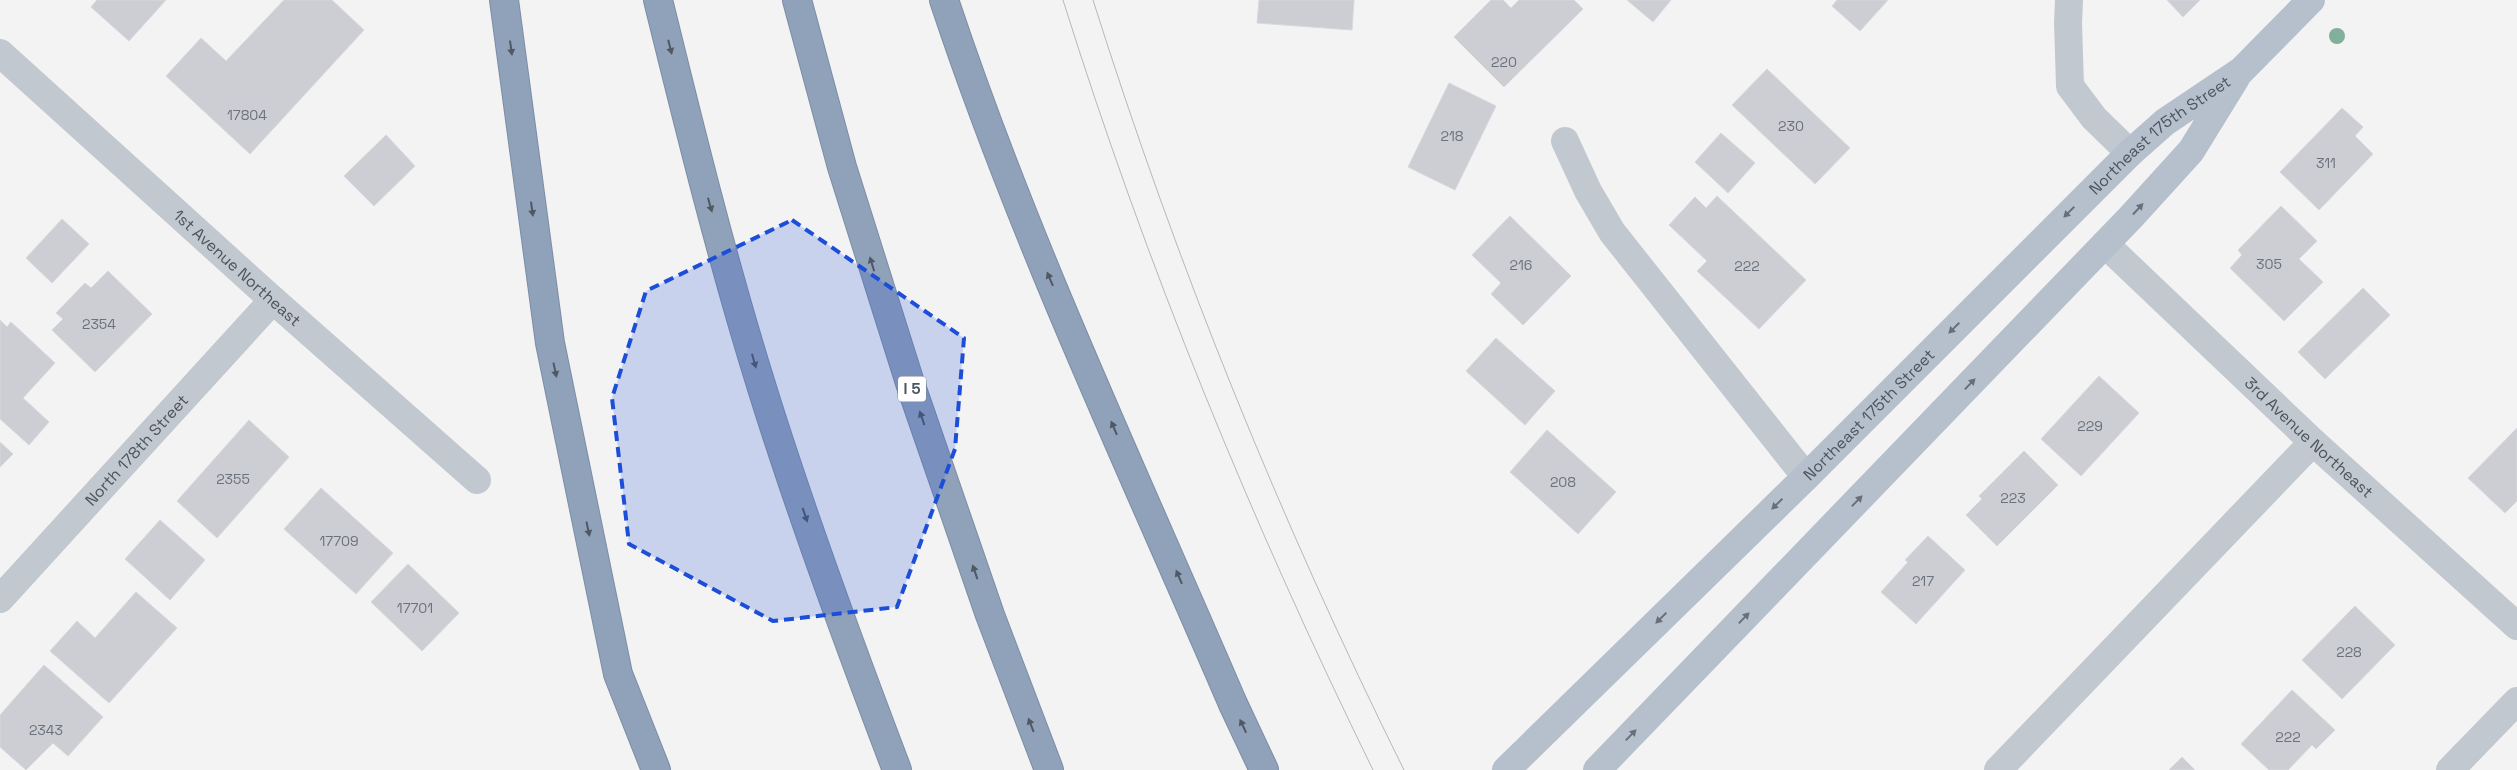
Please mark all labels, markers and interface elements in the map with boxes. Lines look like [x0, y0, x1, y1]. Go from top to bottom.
one-way arrow [666, 40, 674, 55]
one-way arrow [507, 41, 515, 57]
house number: 220 [1491, 53, 1517, 71]
street label: Northeast 175th Street [2084, 71, 2235, 199]
house number: 17804 [227, 106, 267, 124]
house number: 230 [1778, 117, 1804, 135]
house number: 218 [1440, 127, 1464, 145]
house number: 311 [2316, 154, 2336, 172]
one-way arrow [706, 197, 714, 212]
one-way arrow [528, 202, 536, 218]
one-way arrow [2132, 203, 2144, 215]
street label: 1st Avenue Northeast [169, 205, 305, 331]
one-way arrow [2063, 206, 2075, 218]
house number: 305 [2256, 255, 2282, 273]
one-way arrow [868, 256, 876, 271]
house number: 216 [1510, 256, 1532, 274]
house number: 222 [1734, 257, 1760, 275]
one-way arrow [1045, 272, 1053, 286]
house number: 2354 [82, 315, 116, 333]
one-way arrow [1949, 321, 1961, 333]
street label: Northeast 175th Street [1799, 344, 1939, 485]
one-way arrow [751, 354, 759, 369]
one-way arrow [552, 363, 560, 379]
street label: 3rd Avenue Northeast [2240, 372, 2378, 502]
road number: I 5 [898, 376, 926, 402]
one-way arrow [1964, 379, 1976, 391]
street label: North 178th Street [80, 390, 193, 510]
one-way arrow [918, 411, 925, 426]
house number: 229 [2077, 417, 2103, 435]
one-way arrow [1110, 421, 1118, 435]
house number: 2355 [216, 470, 250, 488]
house number: 208 [1550, 473, 1576, 491]
house number: 223 [2000, 489, 2026, 507]
one-way arrow [1851, 496, 1863, 508]
one-way arrow [1772, 498, 1784, 510]
one-way arrow [802, 508, 809, 523]
one-way arrow [585, 522, 593, 538]
house number: 17709 [319, 532, 359, 550]
one-way arrow [971, 564, 979, 579]
one-way arrow [1174, 570, 1182, 584]
house number: 217 [1912, 572, 1934, 590]
house number: 17701 [397, 599, 433, 617]
one-way arrow [1655, 612, 1667, 624]
one-way arrow [1738, 612, 1750, 624]
house number: 228 [2336, 643, 2362, 661]
one-way arrow [1027, 717, 1035, 732]
one-way arrow [1239, 719, 1247, 733]
house number: 2343 [29, 721, 63, 739]
house number: 222 [2275, 728, 2301, 746]
one-way arrow [1625, 729, 1637, 741]

